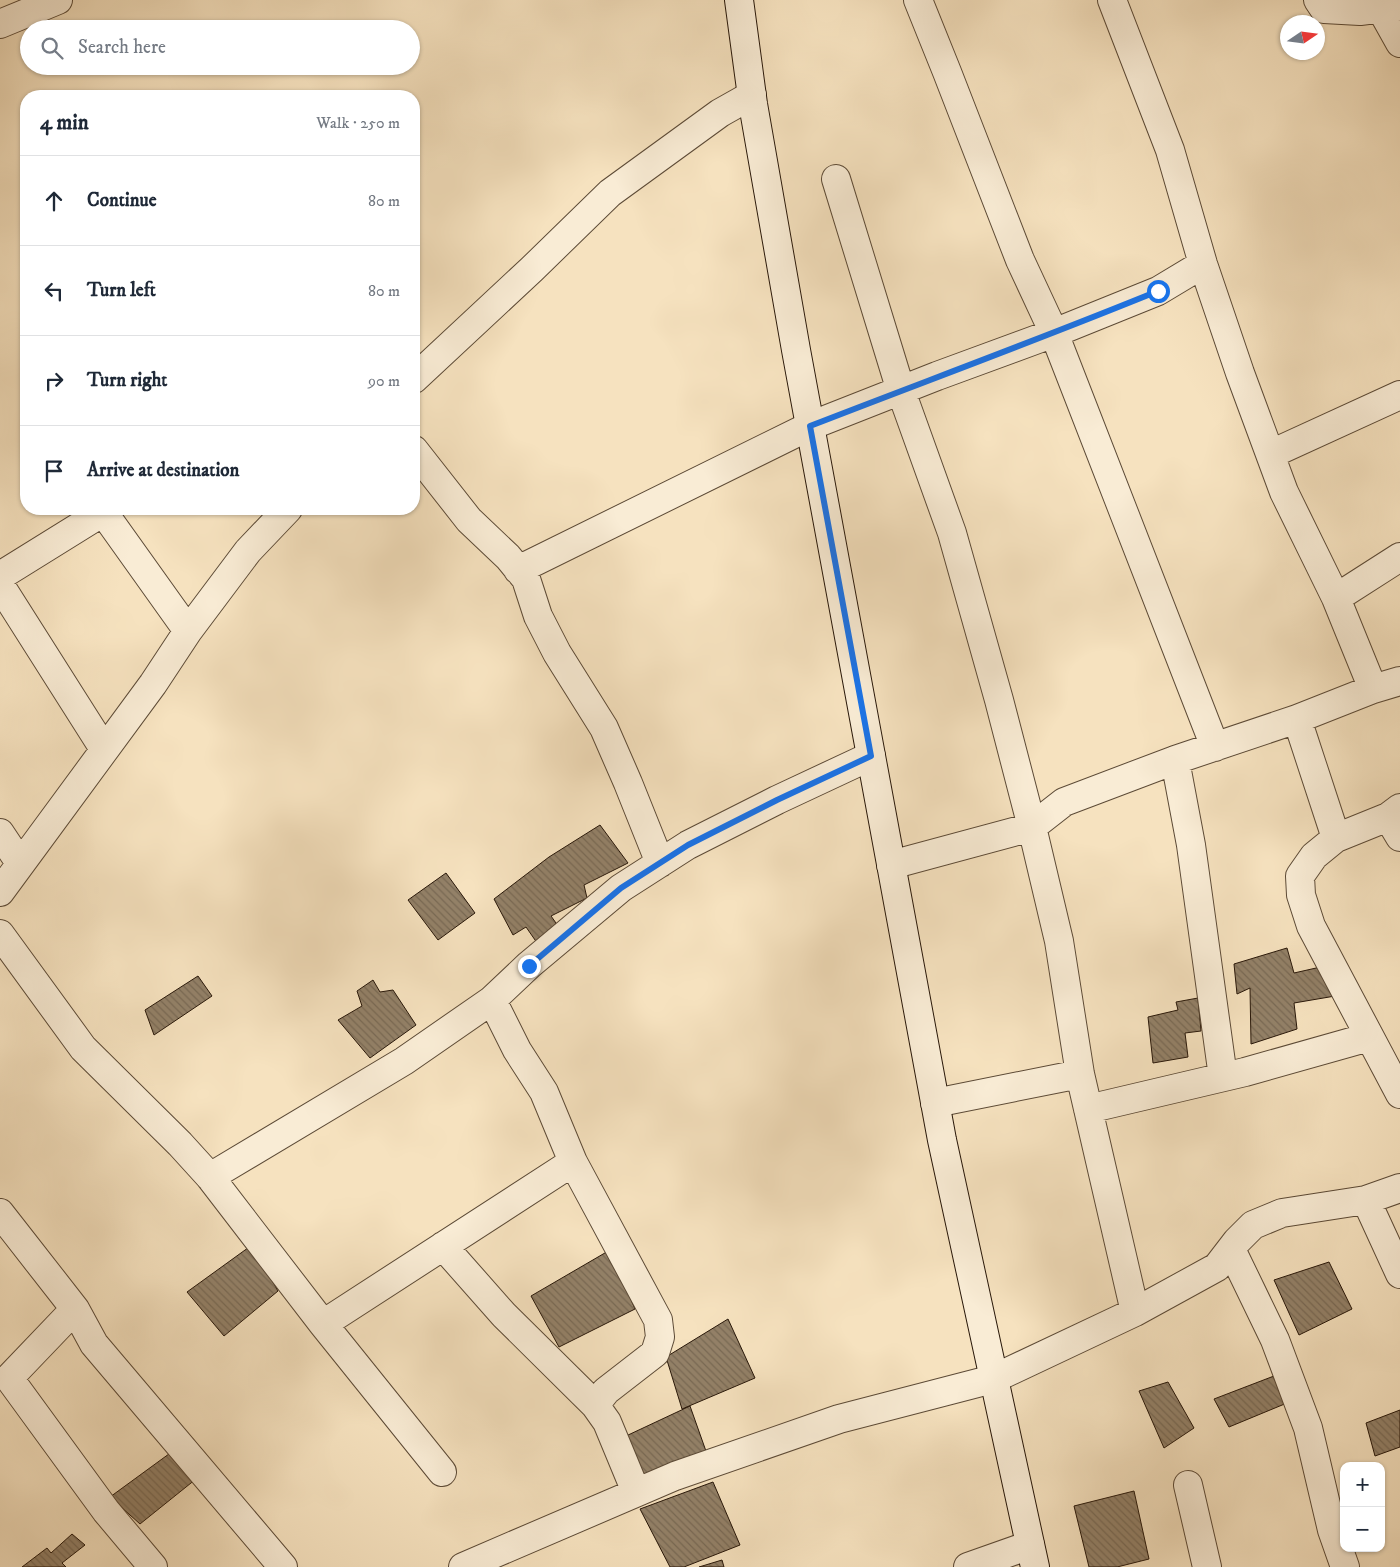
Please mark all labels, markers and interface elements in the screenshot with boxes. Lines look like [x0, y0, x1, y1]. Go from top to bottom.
north arrow [1280, 15, 1325, 60]
search box [20, 20, 420, 75]
icon: search [38, 34, 66, 62]
text: Search here [78, 36, 166, 59]
text: 4 min [40, 110, 89, 136]
text: Walk · 250 m [316, 113, 400, 133]
icon: ahead [40, 187, 68, 215]
text: Continue [87, 189, 157, 212]
text: 80 m [368, 191, 400, 211]
icon: left [40, 277, 68, 305]
text: Turn left [87, 279, 156, 302]
route start [1147, 280, 1170, 303]
text: 80 m [368, 281, 400, 301]
icon: right [40, 367, 68, 395]
text: Turn right [87, 369, 167, 392]
text: 90 m [368, 371, 400, 391]
icon: arrive [40, 457, 68, 485]
text: Arrive at destination [87, 459, 239, 482]
route end [518, 955, 541, 978]
map controls [1340, 1462, 1385, 1552]
button: + [1340, 1462, 1385, 1507]
button: − [1340, 1507, 1385, 1552]

